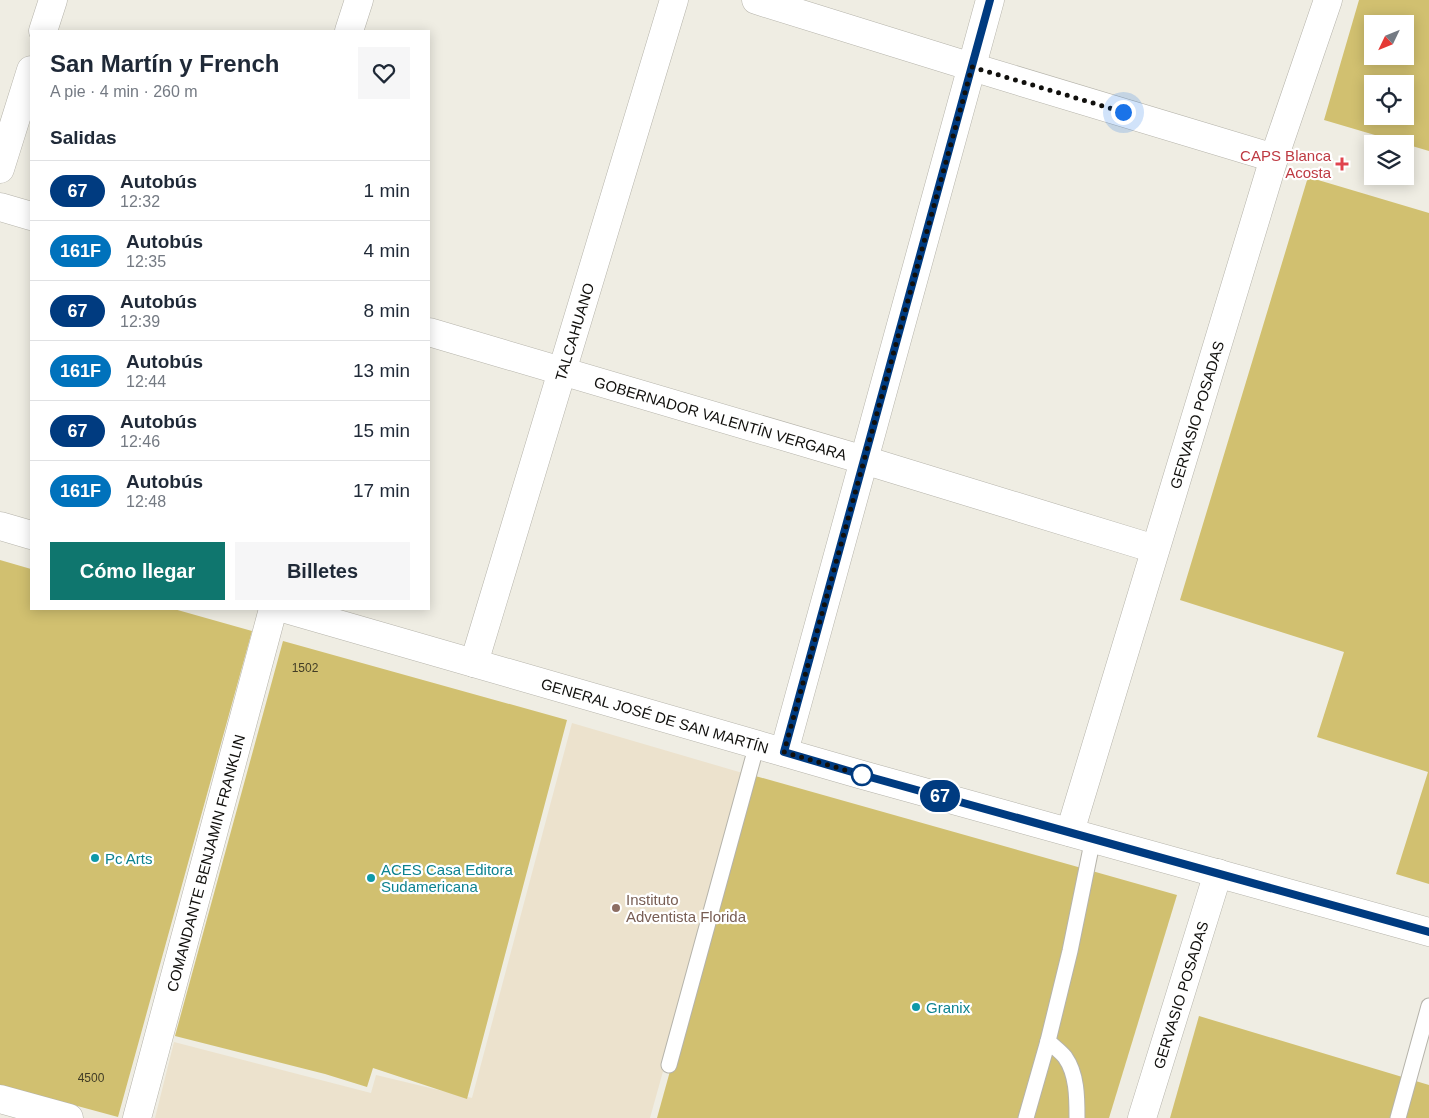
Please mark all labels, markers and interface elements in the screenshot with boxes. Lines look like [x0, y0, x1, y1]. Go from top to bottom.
north arrow [1364, 15, 1414, 65]
map controls [1364, 15, 1414, 185]
button: heart [358, 47, 410, 99]
text: San Martín y French [50, 50, 279, 77]
button: locate [1364, 75, 1414, 125]
text: A pie · 4 min · 260 m [50, 83, 198, 100]
your location [1111, 100, 1136, 125]
text: Salidas [50, 127, 117, 148]
button: layers [1364, 135, 1414, 185]
place label: CAPS Blanca Acosta [1240, 147, 1332, 181]
marker: CAPS Blanca Acosta [1335, 157, 1349, 171]
text: Autobús [120, 171, 197, 192]
text: 1 min [364, 180, 410, 201]
text: 67 [67, 181, 88, 201]
text: 12:32 [120, 193, 160, 210]
text: Autobús [126, 231, 203, 252]
text: 4 min [364, 240, 410, 261]
text: 161F [60, 241, 101, 261]
text: 12:35 [126, 253, 166, 270]
street label: TALCAHUANO [551, 281, 597, 383]
text: Autobús [120, 291, 197, 312]
text: 8 min [364, 300, 410, 321]
text: 67 [67, 301, 88, 321]
text: 12:39 [120, 313, 160, 330]
street label: GERVASIO POSADAS [1166, 339, 1227, 491]
text: Autobús [126, 351, 203, 372]
text: 13 min [353, 360, 410, 381]
text: 161F [60, 361, 101, 381]
text: 12:44 [126, 373, 166, 390]
street label: GOBERNADOR VALENTÍN VERGARA [592, 373, 849, 463]
text: Autobús [120, 411, 197, 432]
text: 15 min [353, 420, 410, 441]
text: 67 [67, 421, 88, 441]
text: 12:46 [120, 433, 160, 450]
text: Autobús [126, 471, 203, 492]
text: 17 min [353, 480, 410, 501]
text: 161F [60, 481, 101, 501]
text: 12:48 [126, 493, 166, 510]
button: Cómo llegar [50, 542, 225, 600]
button: Billetes [235, 542, 410, 600]
house number: 1502 [292, 661, 319, 675]
street label: GENERAL JOSÉ DE SAN MARTÍN [539, 674, 771, 756]
street label: COMANDANTE BENJAMIN FRANKLIN [163, 733, 248, 993]
unlabelled marker [851, 764, 873, 786]
line badge: 67 [918, 780, 962, 812]
text: 67 [930, 786, 950, 806]
place label: Pc Arts [105, 850, 153, 867]
marker: Pc Arts [89, 852, 101, 864]
place label: ACES Casa Editora Sudamericana [381, 861, 513, 895]
marker: ACES Casa Editora Sudamericana [365, 872, 377, 884]
place label: Instituto Adventista Florida [626, 891, 747, 925]
marker: Instituto Adventista Florida [610, 902, 622, 914]
street label: GERVASIO POSADAS [1149, 919, 1211, 1071]
place label: Granix [926, 999, 971, 1016]
marker: Granix [910, 1001, 922, 1013]
house number: 4500 [78, 1071, 105, 1085]

